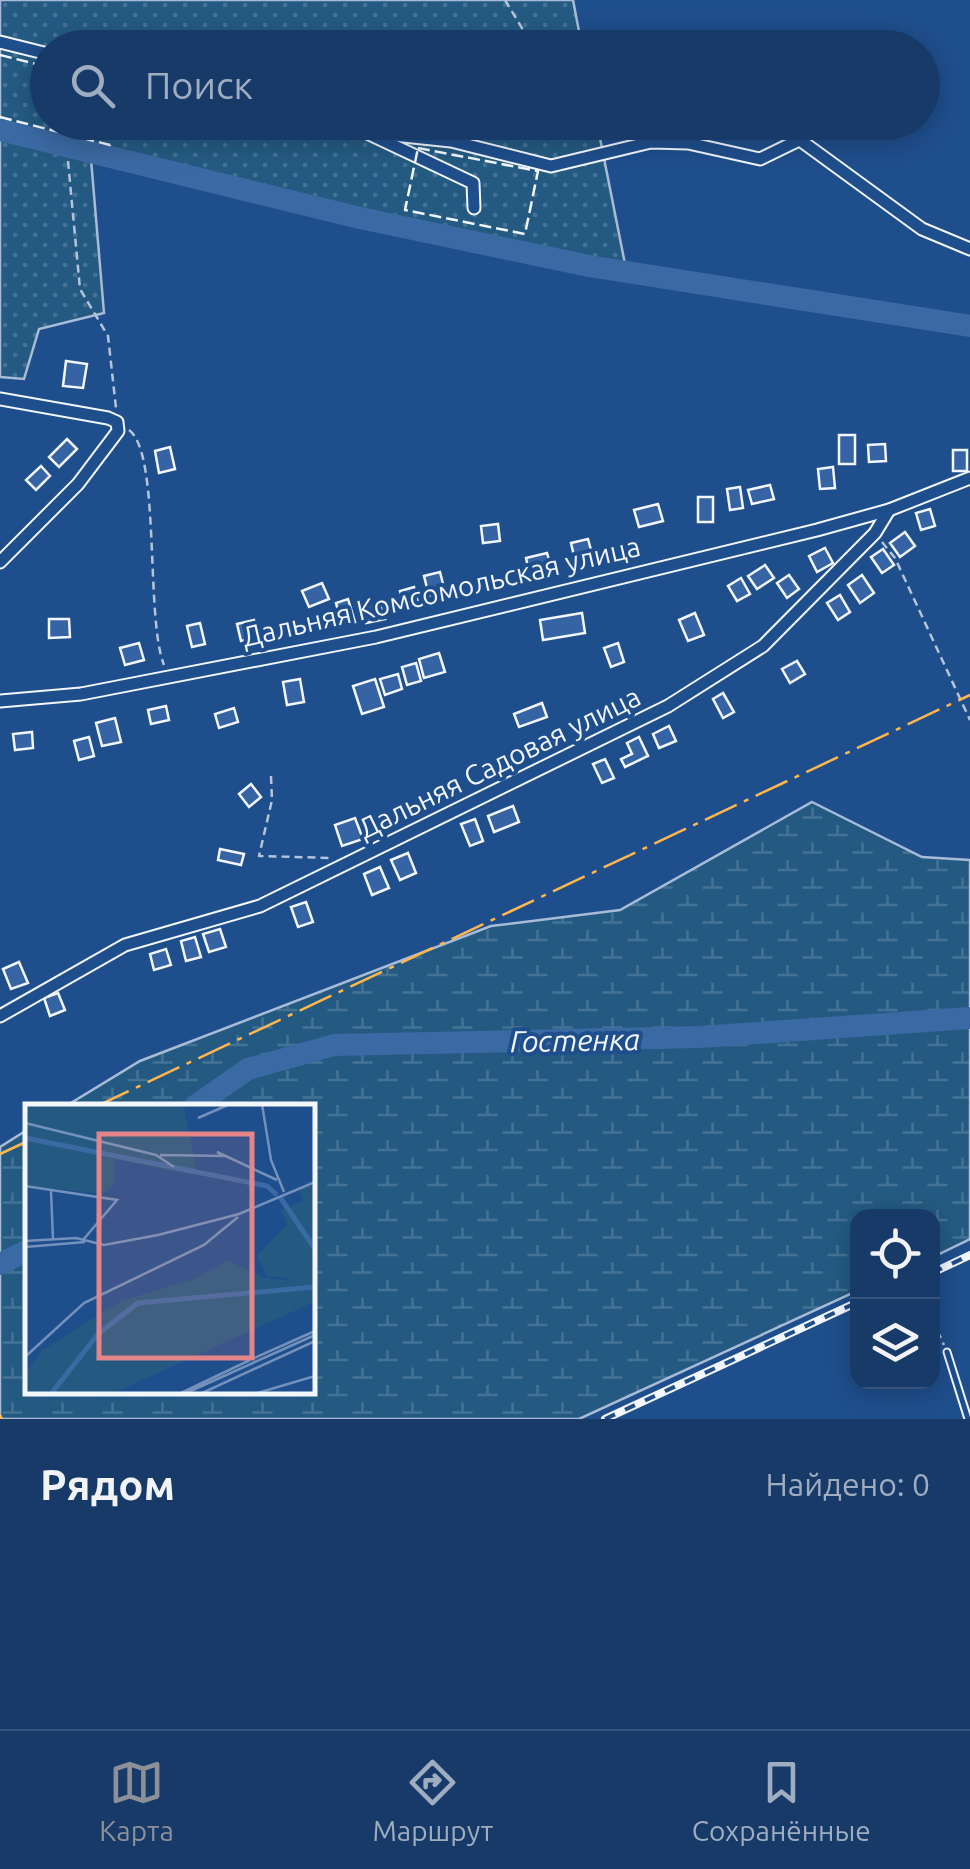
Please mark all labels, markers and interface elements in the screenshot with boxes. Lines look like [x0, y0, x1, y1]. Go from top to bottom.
search box [30, 30, 940, 140]
icon: search [65, 58, 120, 113]
text: Поиск [145, 64, 253, 106]
street label: Дальняя Комсомольская улица [239, 530, 643, 652]
street label: Дальняя Садовая улица [353, 680, 645, 844]
water label: Гостенка [510, 1022, 640, 1058]
inset map [25, 1104, 315, 1394]
map controls [850, 1209, 940, 1389]
button: locate [850, 1209, 940, 1299]
button: layers [850, 1299, 940, 1389]
text: Рядом [40, 1461, 175, 1508]
text: Найдено: 0 [765, 1466, 930, 1502]
tab: Карта [99, 1755, 174, 1846]
tab: Маршрут [372, 1755, 493, 1846]
tab: Сохранённые [692, 1755, 871, 1846]

